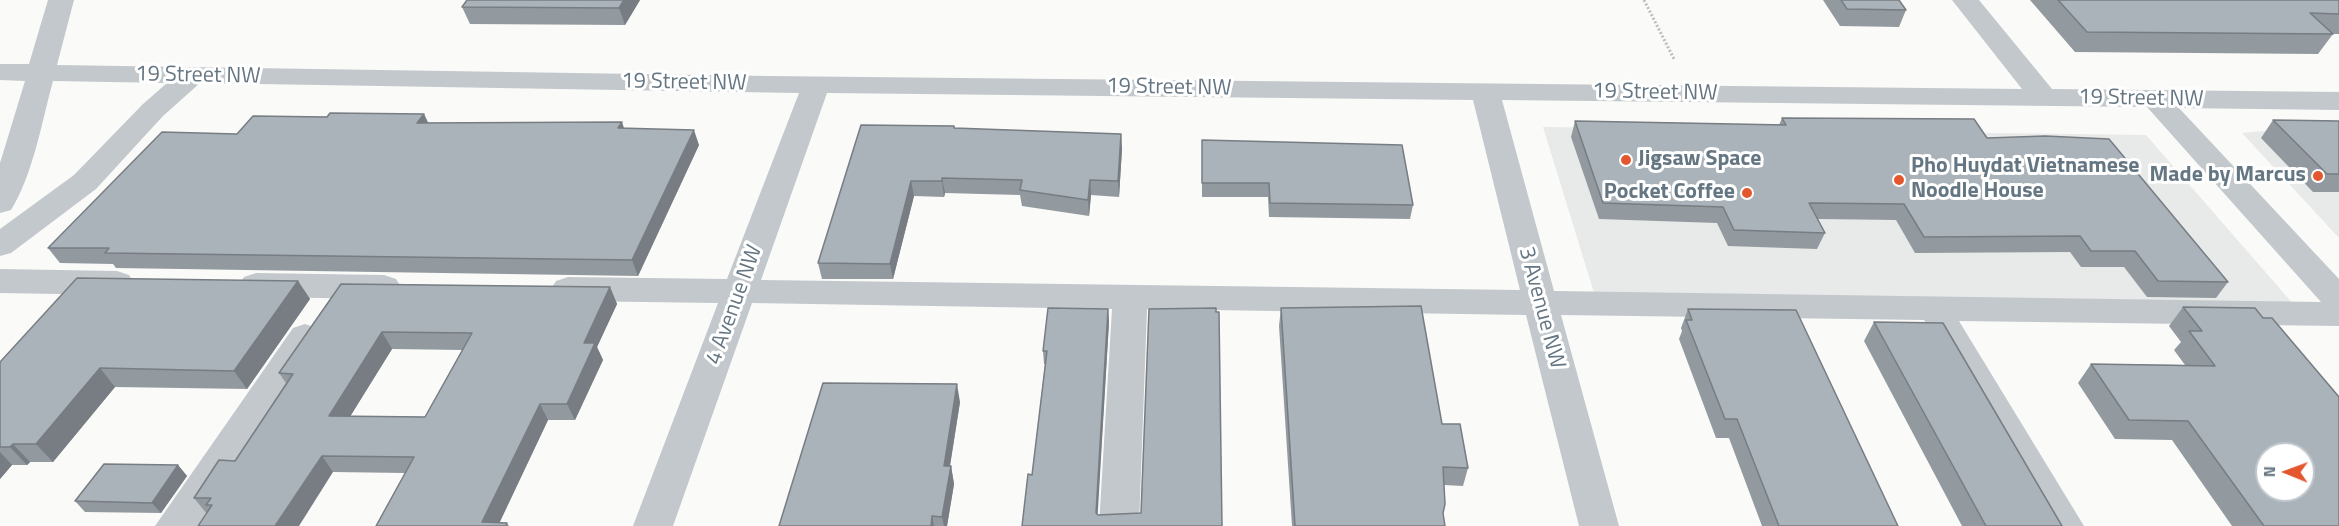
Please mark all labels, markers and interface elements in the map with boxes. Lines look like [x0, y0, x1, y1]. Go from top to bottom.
street label: 19 Street NW [135, 62, 261, 90]
street label: 19 Street NW [621, 69, 747, 97]
street label: 19 Street NW [1106, 74, 1232, 102]
street label: 19 Street NW [1592, 79, 1718, 107]
street label: 19 Street NW [2078, 85, 2204, 113]
place label: Jigsaw Space [1638, 147, 1762, 173]
marker: Jigsaw Space [1619, 153, 1633, 167]
place label: Pho Huydat Vietnamese Noodle House [1911, 154, 2140, 206]
place label: Made by Marcus [2149, 163, 2306, 189]
marker: Made by Marcus [2311, 169, 2325, 183]
marker: Pho Huydat Vietnamese Noodle House [1892, 173, 1906, 187]
place label: Pocket Coffee [1604, 180, 1735, 206]
marker: Pocket Coffee [1740, 186, 1754, 200]
street label: 4 Avenue NW [701, 242, 769, 368]
street label: 3 Avenue NW [1512, 244, 1570, 372]
north arrow [2255, 442, 2315, 502]
text: N [2257, 466, 2281, 477]

